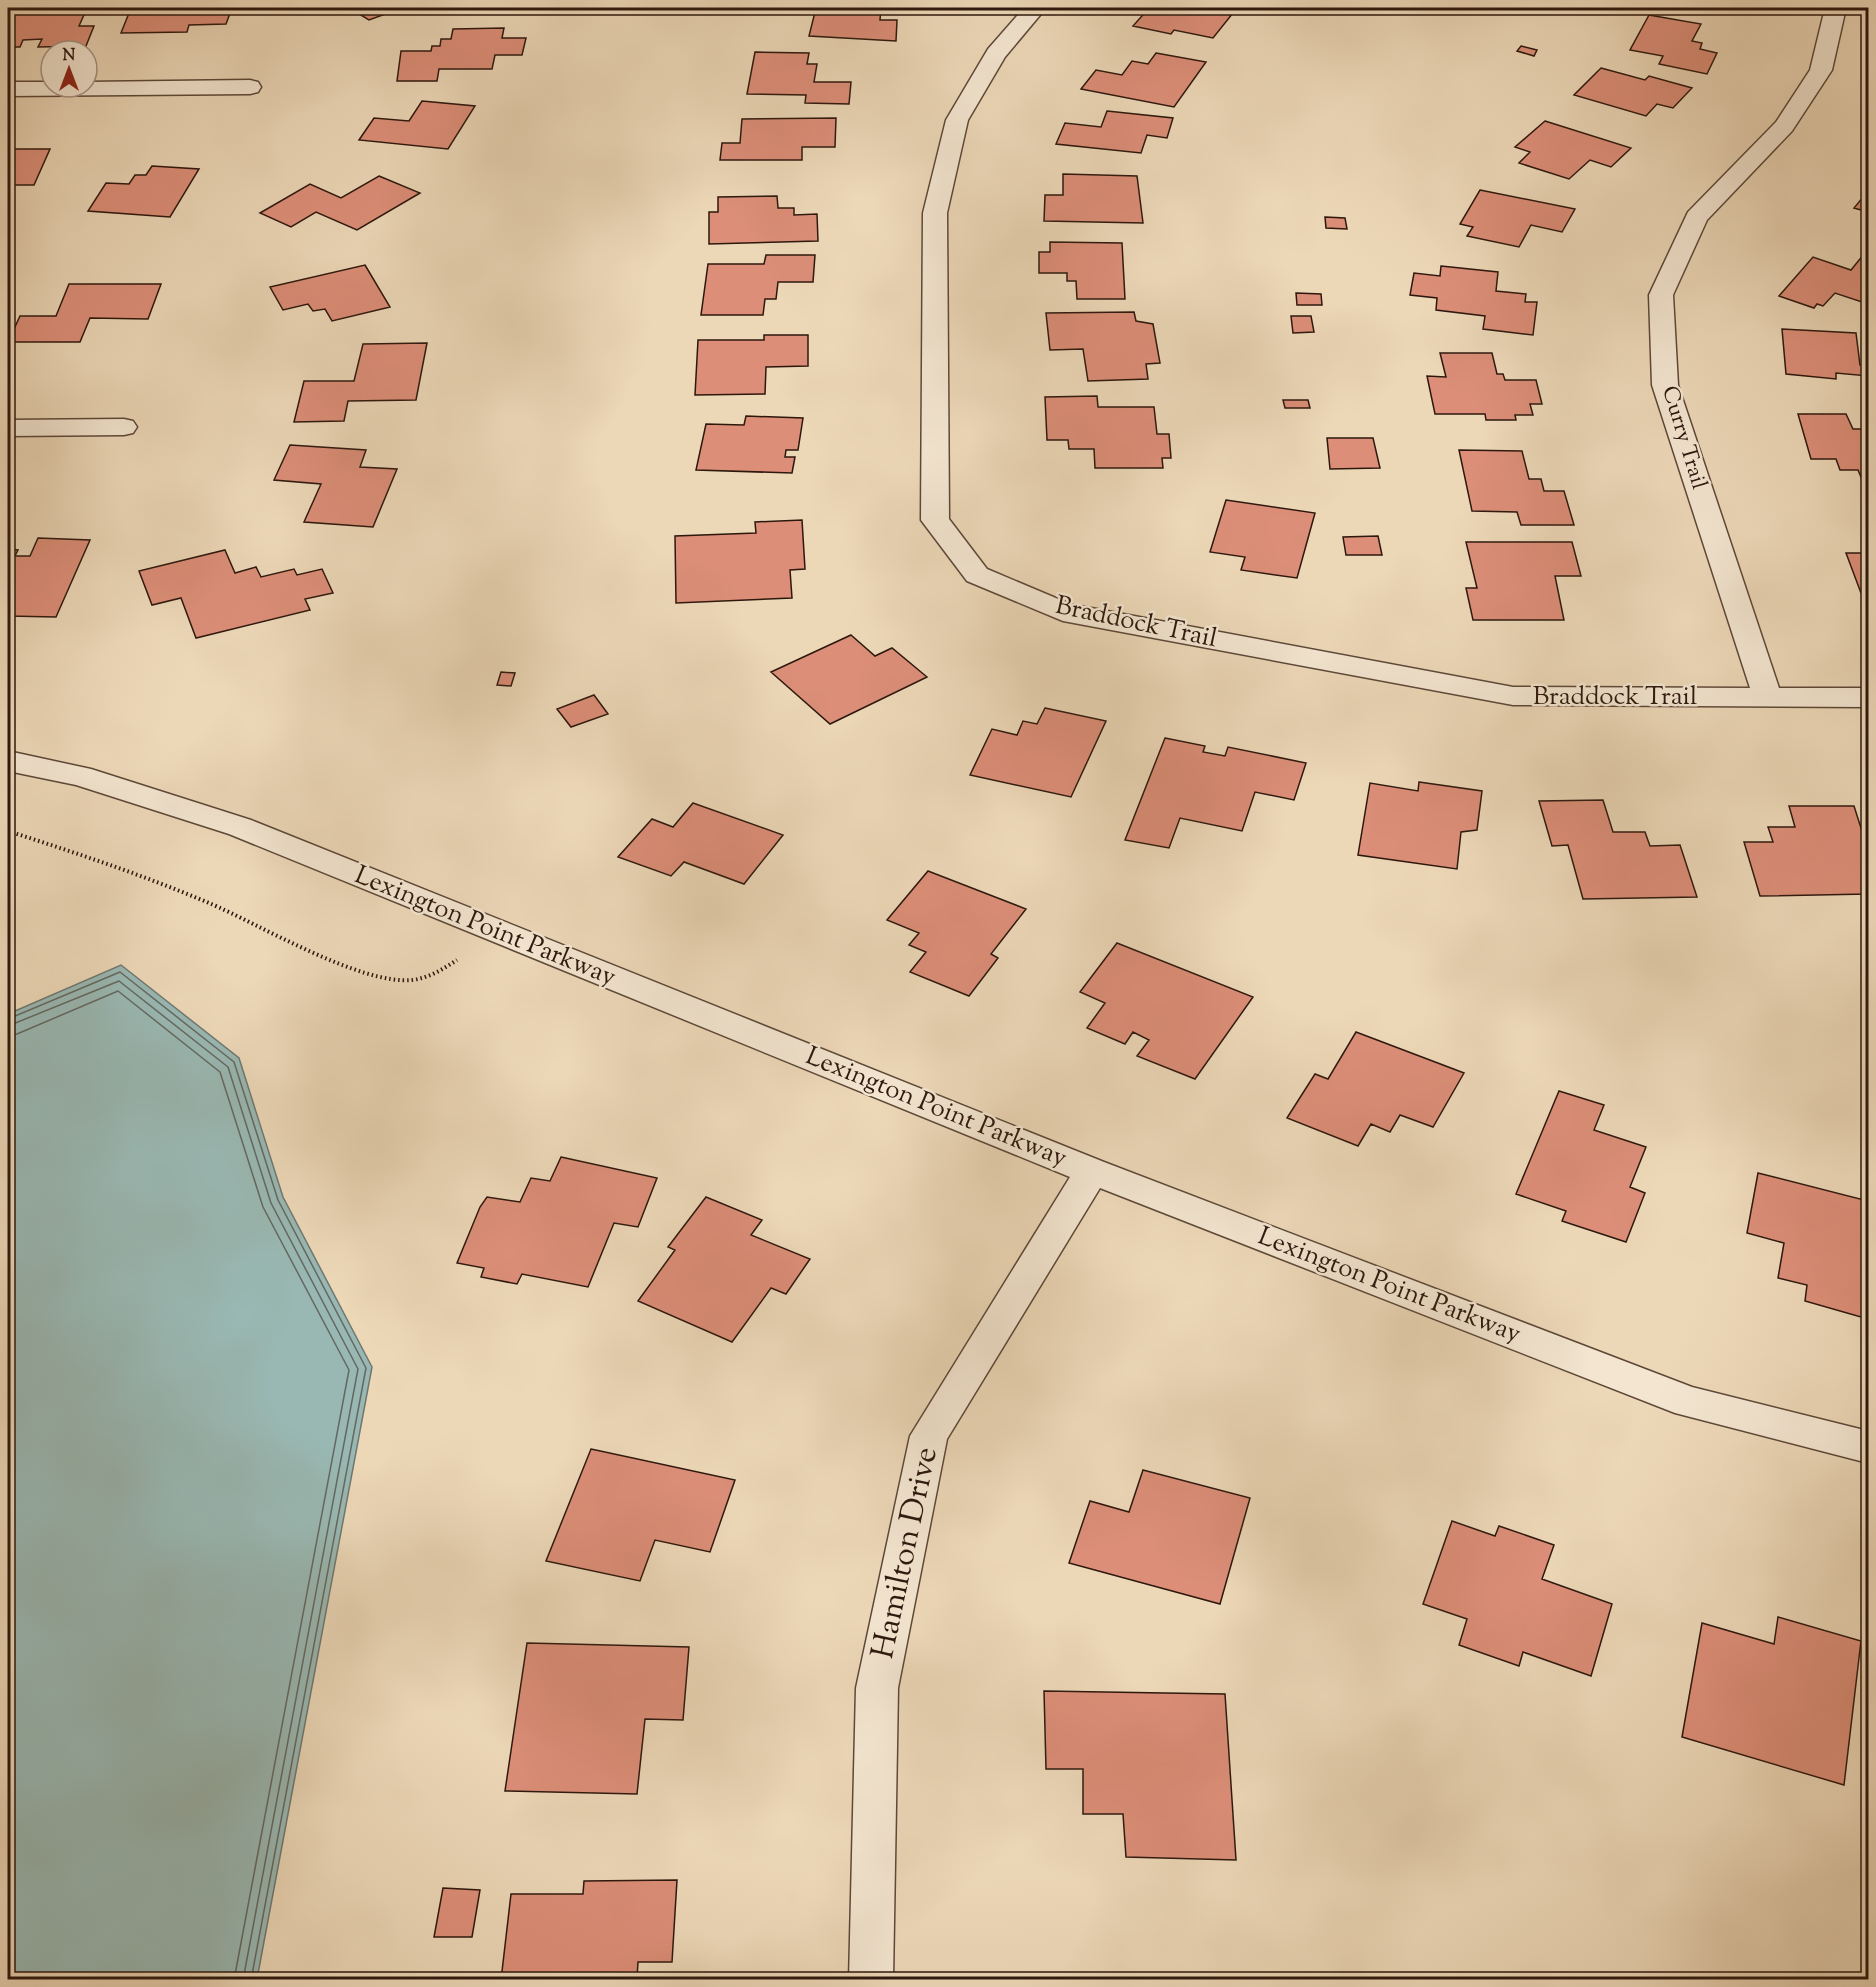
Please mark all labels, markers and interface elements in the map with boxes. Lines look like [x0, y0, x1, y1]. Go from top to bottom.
north arrow [39, 39, 99, 99]
text: N [63, 45, 76, 68]
street label: Curry Trail [1652, 382, 1714, 494]
street label: Braddock Trail [1052, 588, 1220, 658]
street label: Braddock Trail [1533, 679, 1697, 716]
street label: Lexington Point Parkway [349, 858, 621, 996]
street label: Lexington Point Parkway [800, 1039, 1072, 1177]
street label: Lexington Point Parkway [1252, 1219, 1526, 1353]
street label: Hamilton Drive [861, 1443, 951, 1663]

